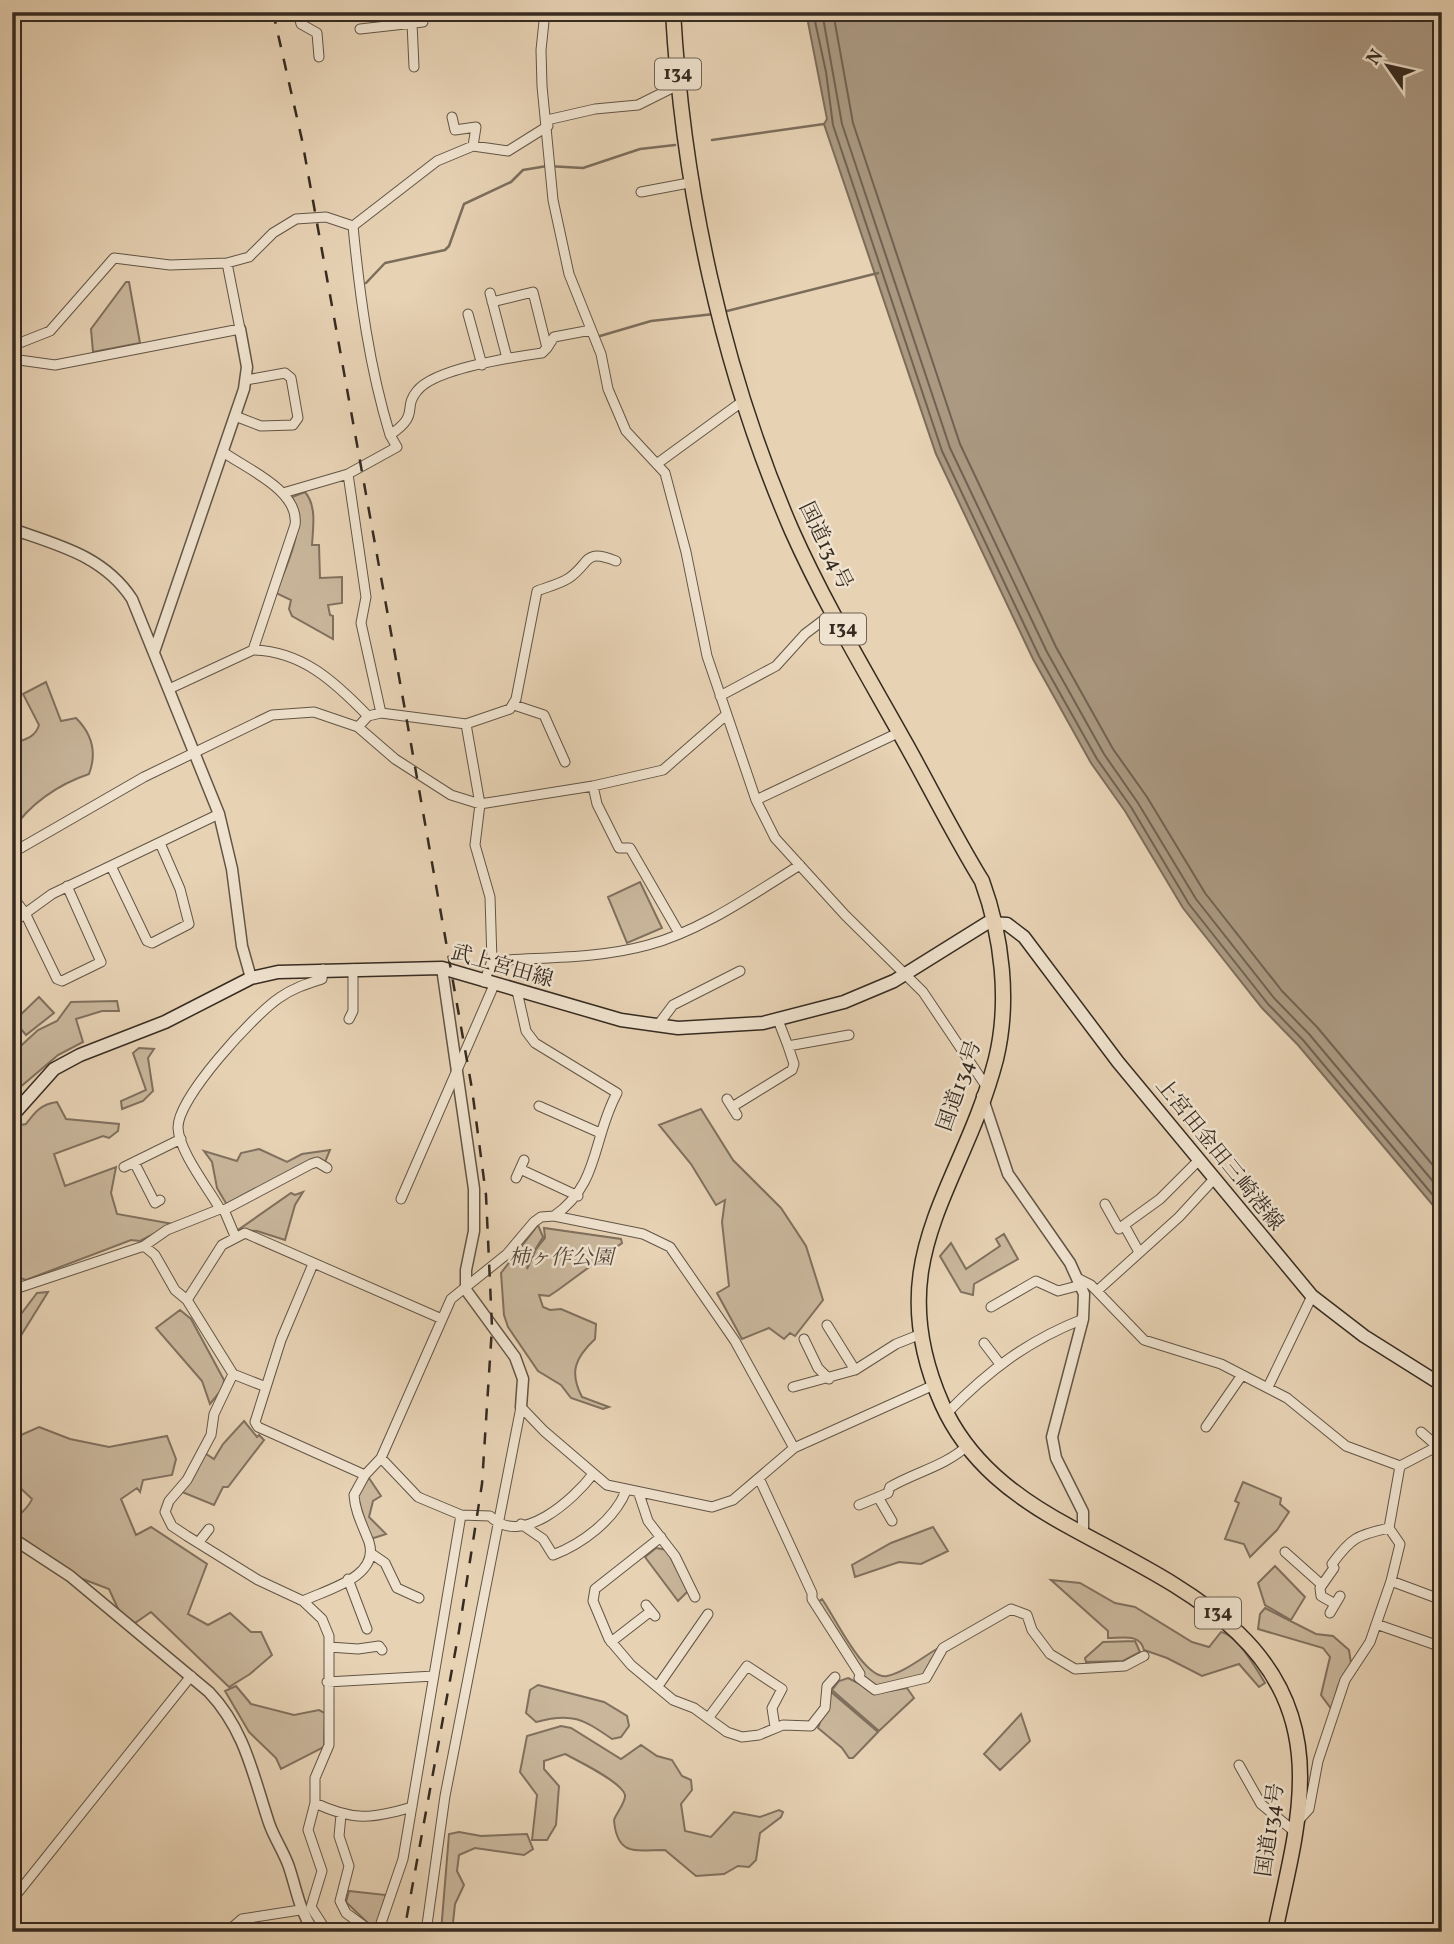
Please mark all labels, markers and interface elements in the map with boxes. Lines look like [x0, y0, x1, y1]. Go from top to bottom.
north arrow [1352, 32, 1422, 102]
text: N [1361, 44, 1390, 71]
road number: 134 [655, 58, 701, 90]
street label: 国道134号 [791, 497, 859, 595]
road number: 134 [820, 614, 866, 644]
street label: 武上宮田線 [448, 939, 556, 995]
street label: 国道134号 [931, 1037, 989, 1135]
street label: 上宮田金田三崎港線 [1148, 1072, 1290, 1238]
park label: 柿ヶ作公園 [509, 1244, 616, 1273]
road number: 134 [1195, 1597, 1241, 1628]
street label: 国道134号 [1250, 1781, 1292, 1879]

